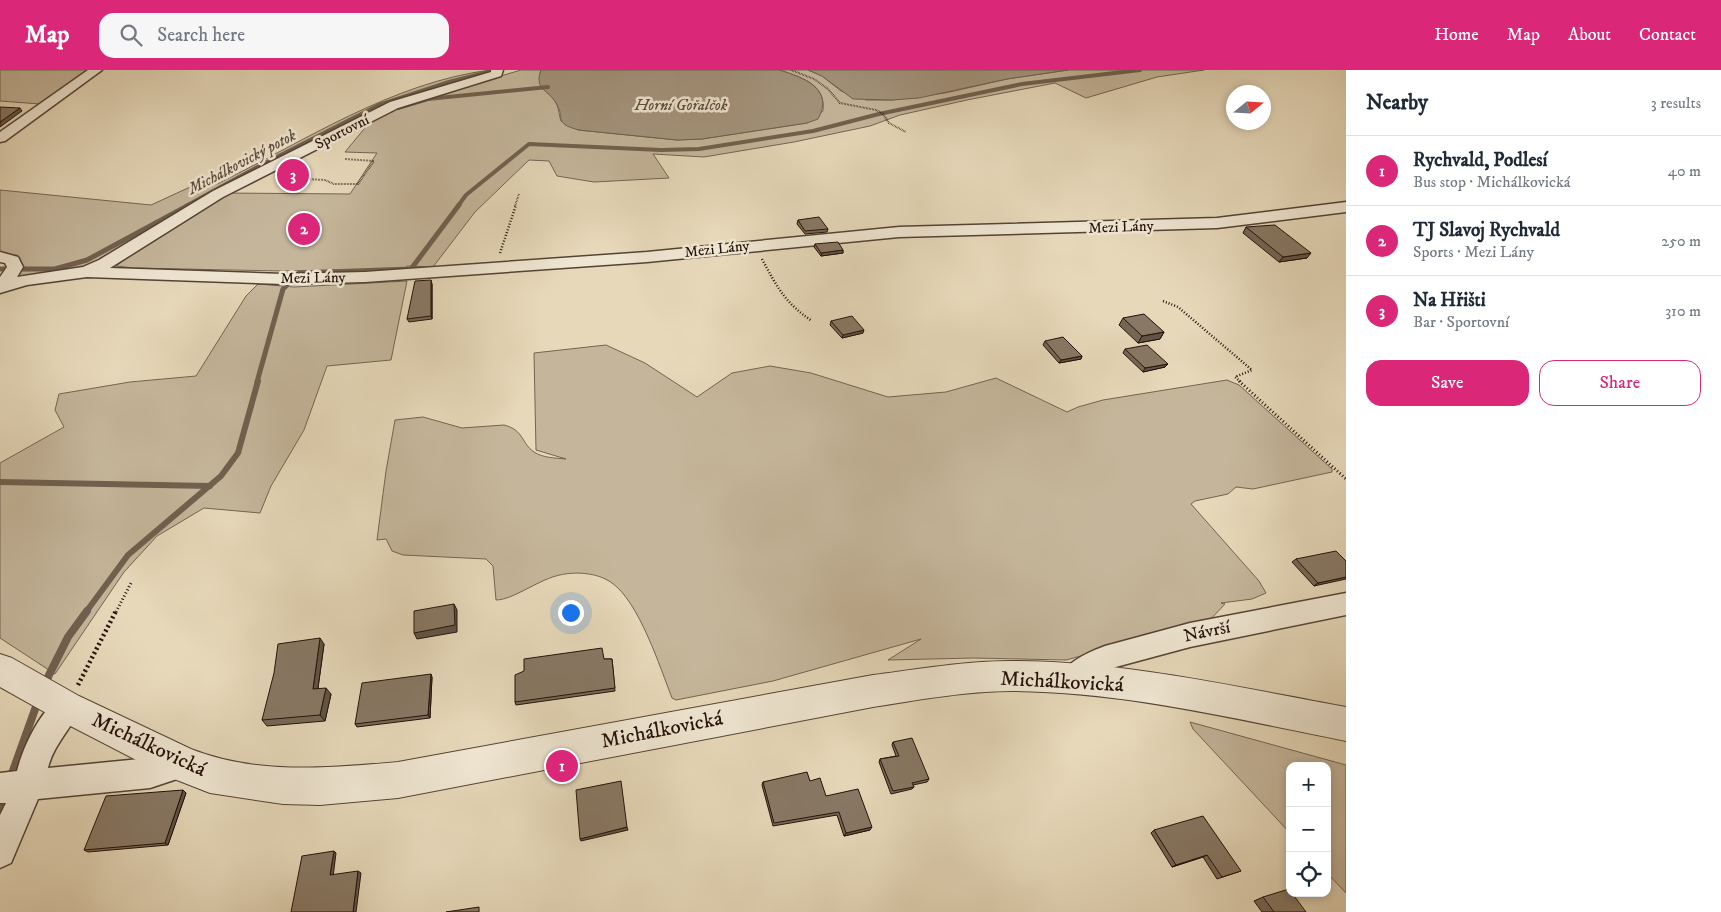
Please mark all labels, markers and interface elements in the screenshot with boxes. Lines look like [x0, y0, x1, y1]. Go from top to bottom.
search box [99, 13, 449, 58]
text: Map [25, 20, 69, 50]
icon: search [117, 21, 145, 49]
text: Search here [157, 24, 245, 47]
text: Home [1434, 24, 1479, 46]
text: Map [1507, 24, 1540, 46]
text: About [1568, 24, 1611, 46]
text: Contact [1639, 24, 1696, 46]
north arrow [1226, 85, 1271, 130]
text: Nearby [1366, 90, 1428, 116]
text: 3 results [1651, 93, 1701, 113]
water label: Horní Gořalčok [633, 95, 728, 115]
street label: Sportovní [312, 110, 373, 154]
water label: Michálkovický potok [183, 125, 300, 199]
text: Rychvald, Podlesí [1413, 149, 1548, 172]
pin: 3 [277, 156, 309, 194]
text: 1 [1379, 161, 1385, 181]
text: 40 m [1668, 161, 1701, 181]
text: Bus stop · Michálkovická [1413, 172, 1571, 192]
pin: 2 [288, 210, 320, 248]
street label: Mezi Lány [1088, 216, 1155, 238]
text: TJ Slavoj Rychvald [1413, 219, 1560, 242]
text: 2 [1378, 231, 1386, 251]
text: 250 m [1661, 231, 1701, 251]
street label: Mezi Lány [684, 236, 751, 262]
text: Sports · Mezi Lány [1413, 242, 1534, 262]
street label: Mezi Lány [280, 268, 347, 288]
text: Na Hřišti [1413, 289, 1486, 312]
text: 3 [1379, 301, 1385, 321]
text: 310 m [1665, 301, 1701, 321]
text: Bar · Sportovní [1413, 312, 1509, 332]
button: Save [1366, 360, 1529, 406]
button: Share [1539, 360, 1701, 406]
your location [558, 600, 584, 626]
street label: Návrší [1182, 616, 1234, 648]
street label: Michálkovická [1000, 666, 1124, 698]
street label: Michálkovická [599, 705, 725, 755]
street label: Michálkovická [88, 707, 210, 783]
pin: 1 [546, 747, 578, 785]
map controls [1286, 762, 1331, 897]
button: + [1286, 762, 1331, 807]
button: − [1286, 807, 1331, 852]
button: locate [1286, 852, 1331, 897]

